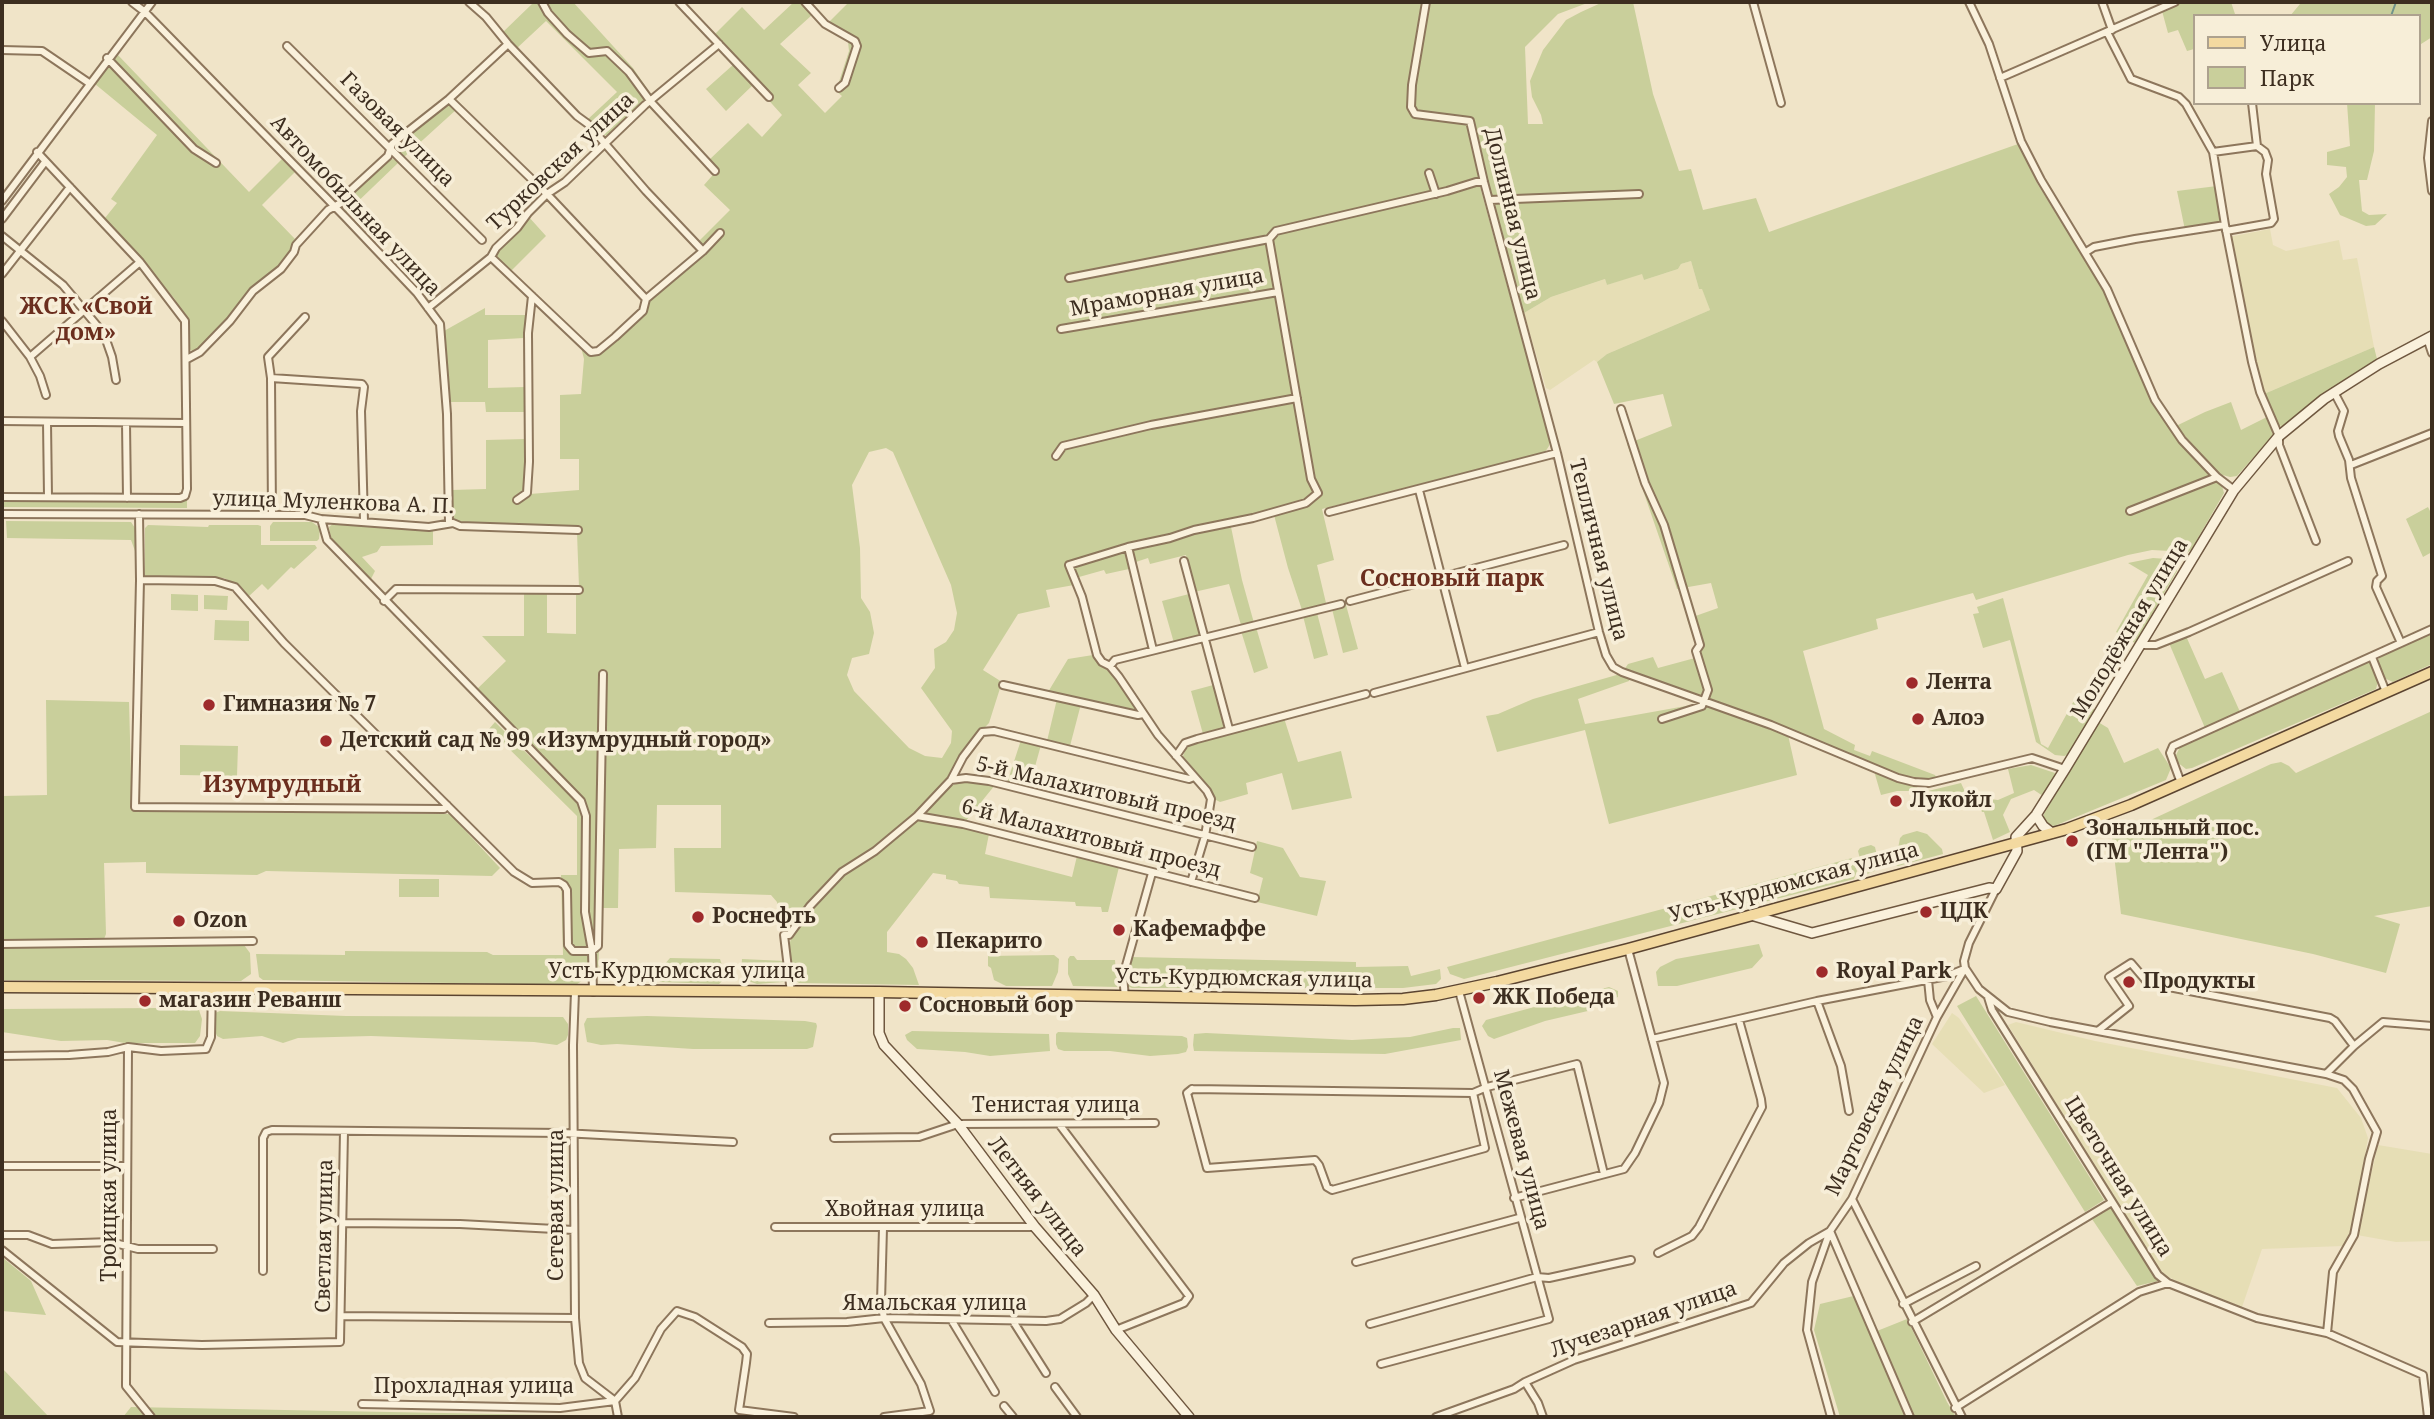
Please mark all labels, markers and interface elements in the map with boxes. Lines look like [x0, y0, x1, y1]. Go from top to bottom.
legend [2192, 14, 2420, 105]
text: Улица [2260, 29, 2327, 57]
text: Парк [2260, 64, 2314, 92]
street label: Газовая улица [334, 67, 460, 193]
street label: Турковская улица [482, 87, 640, 237]
street label: Автомобильная улица [265, 110, 445, 302]
street label: Долинная улица [1478, 125, 1546, 303]
street label: Мраморная улица [1068, 264, 1266, 322]
district label: ЖСК «Свой дом» [19, 293, 153, 347]
street label: Тепличная улица [1563, 456, 1633, 644]
street label: улица Муленкова А. П. [212, 486, 454, 520]
street label: Молодёжная улица [2066, 534, 2194, 724]
district label: Сосновый парк [1360, 565, 1544, 593]
place label: Лента [1926, 670, 1992, 696]
marker: Лента [1904, 675, 1920, 691]
place label: Гимназия № 7 [223, 692, 376, 718]
marker: Гимназия № 7 [201, 697, 217, 713]
place label: Алоэ [1932, 706, 1985, 732]
marker: Алоэ [1910, 711, 1926, 727]
place label: Детский сад № 99 «Изумрудный город» [340, 728, 772, 754]
marker: Детский сад № 99 «Изумрудный город» [318, 733, 334, 749]
street label: 5-й Малахитовый проезд [973, 752, 1239, 836]
district label: Изумрудный [203, 771, 361, 799]
place label: Лукойл [1910, 788, 1992, 814]
marker: Лукойл [1888, 793, 1904, 809]
street label: 6-й Малахитовый проезд [959, 795, 1223, 883]
place label: Зональный пос. (ГМ "Лента") [2086, 816, 2260, 866]
marker: Зональный пос. (ГМ "Лента") [2064, 833, 2080, 849]
street label: Усть-Курдюмская улица [1666, 837, 1922, 929]
place label: ЦДК [1940, 899, 1988, 925]
place label: Роснефть [712, 904, 816, 930]
marker: ЦДК [1918, 904, 1934, 920]
place label: Ozon [193, 908, 248, 934]
marker: Роснефть [690, 909, 706, 925]
marker: Ozon [171, 913, 187, 929]
place label: Кафемаффе [1133, 917, 1266, 943]
marker: Кафемаффе [1111, 922, 1127, 938]
place label: Пекарито [936, 929, 1042, 955]
marker: Пекарито [914, 934, 930, 950]
street label: Усть-Курдюмская улица [548, 959, 806, 985]
place label: Royal Park [1836, 959, 1951, 985]
street label: Усть-Курдюмская улица [1115, 964, 1373, 994]
marker: Royal Park [1814, 964, 1830, 980]
place label: Продукты [2143, 969, 2255, 995]
marker: Продукты [2121, 974, 2137, 990]
place label: ЖК Победа [1493, 985, 1615, 1011]
place label: магазин Реванш [159, 988, 341, 1014]
marker: ЖК Победа [1471, 990, 1487, 1006]
marker: магазин Реванш [137, 993, 153, 1009]
place label: Сосновый бор [919, 993, 1073, 1019]
marker: Сосновый бор [897, 998, 913, 1014]
street label: Мартовская улица [1820, 1012, 1930, 1200]
street label: Межевая улица [1487, 1067, 1555, 1233]
street label: Цветочная улица [2059, 1092, 2177, 1262]
street label: Тенистая улица [972, 1093, 1140, 1119]
street label: Троицкая улица [97, 1108, 123, 1282]
street label: Сетевая улица [544, 1129, 570, 1281]
street label: Летняя улица [982, 1132, 1092, 1262]
street label: Светлая улица [311, 1159, 339, 1313]
street label: Хвойная улица [825, 1197, 985, 1223]
street label: Лучезарная улица [1547, 1276, 1741, 1364]
street label: Ямальская улица [843, 1291, 1027, 1317]
street label: Прохладная улица [374, 1374, 574, 1400]

